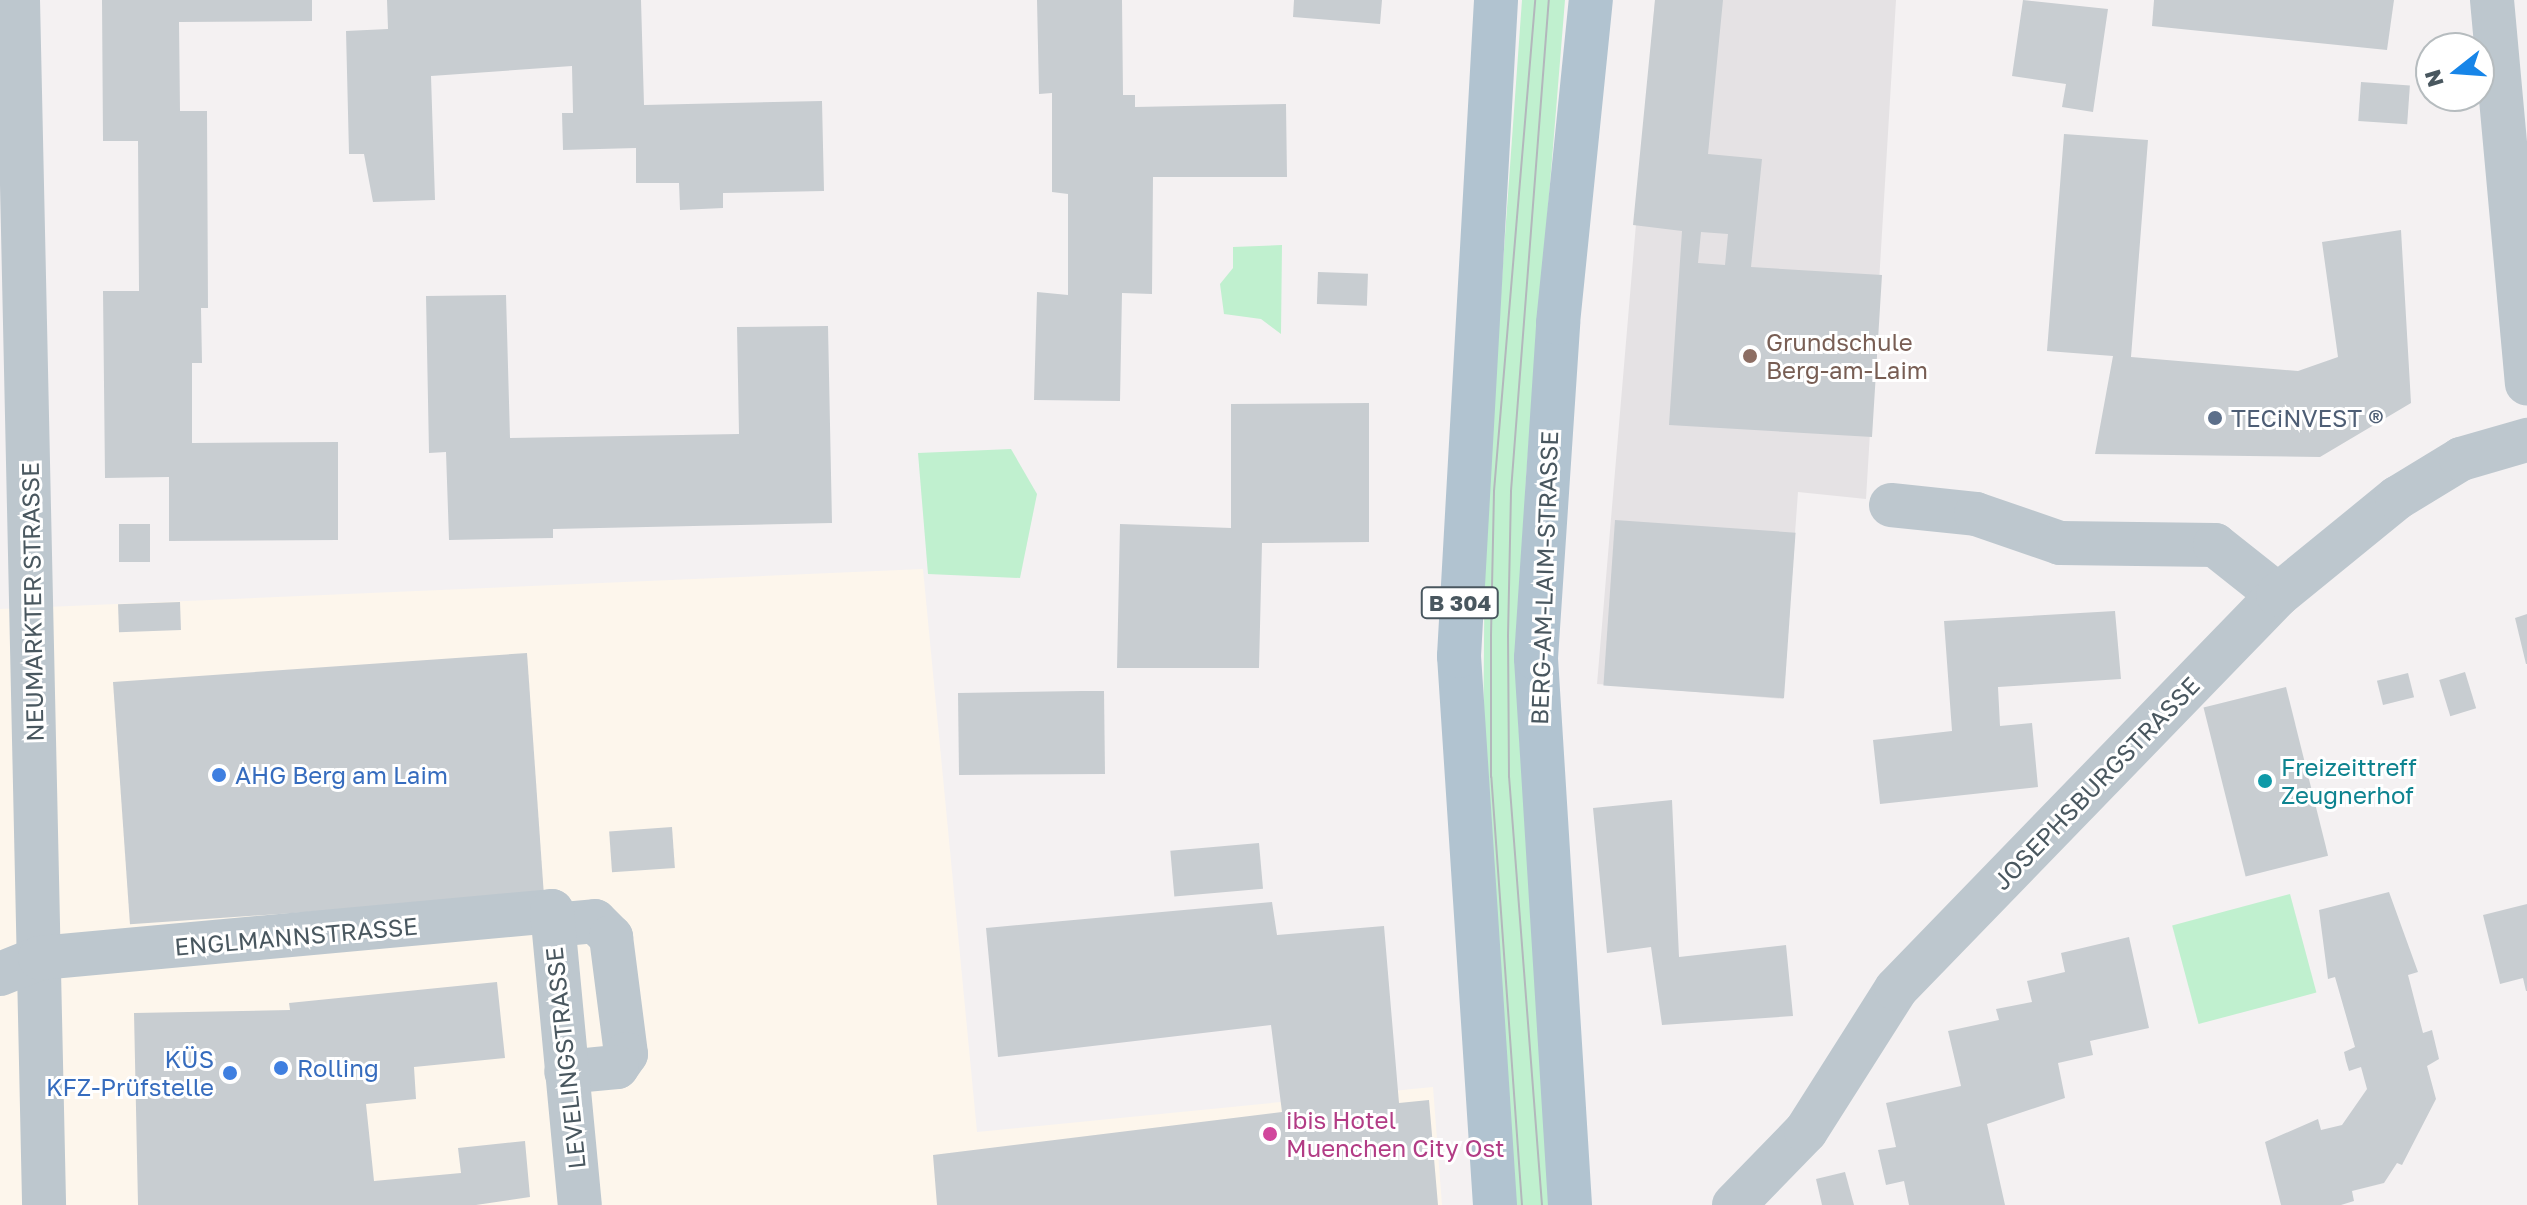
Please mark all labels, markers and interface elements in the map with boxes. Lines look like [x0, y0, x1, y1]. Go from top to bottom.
north arrow [2415, 32, 2495, 112]
text: N [2418, 67, 2449, 91]
place label: Grundschule Berg-am-Laim [1766, 328, 1928, 384]
marker: Grundschule Berg-am-Laim [1741, 347, 1759, 365]
place label: TECiNVEST ® [2231, 404, 2384, 432]
marker: TECiNVEST ® [2206, 409, 2224, 427]
street label: BERG-AM-LAIM-STRASSE [1524, 430, 1564, 726]
street label: NEUMARKTER STRASSE [15, 462, 49, 742]
road number: B 304 [1420, 585, 1500, 621]
street label: JOSEPHSBURGSTRASSE [1987, 671, 2205, 895]
place label: Freizeittreff Zeugnerhof [2281, 753, 2417, 809]
place label: AHG Berg am Laim [235, 761, 448, 789]
marker: AHG Berg am Laim [210, 766, 228, 784]
marker: Freizeittreff Zeugnerhof [2256, 772, 2274, 790]
street label: ENGLMANNSTRASSE [173, 911, 419, 961]
street label: LEVELINGSTRASSE [539, 946, 591, 1170]
place label: KÜS KFZ-Prüfstelle [46, 1045, 214, 1101]
place label: Rolling [297, 1054, 379, 1082]
marker: Rolling [272, 1059, 290, 1077]
marker: KÜS KFZ-Prüfstelle [221, 1064, 239, 1082]
place label: ibis Hotel Muenchen City Ost [1286, 1106, 1505, 1162]
marker: ibis Hotel Muenchen City Ost [1261, 1125, 1279, 1143]

